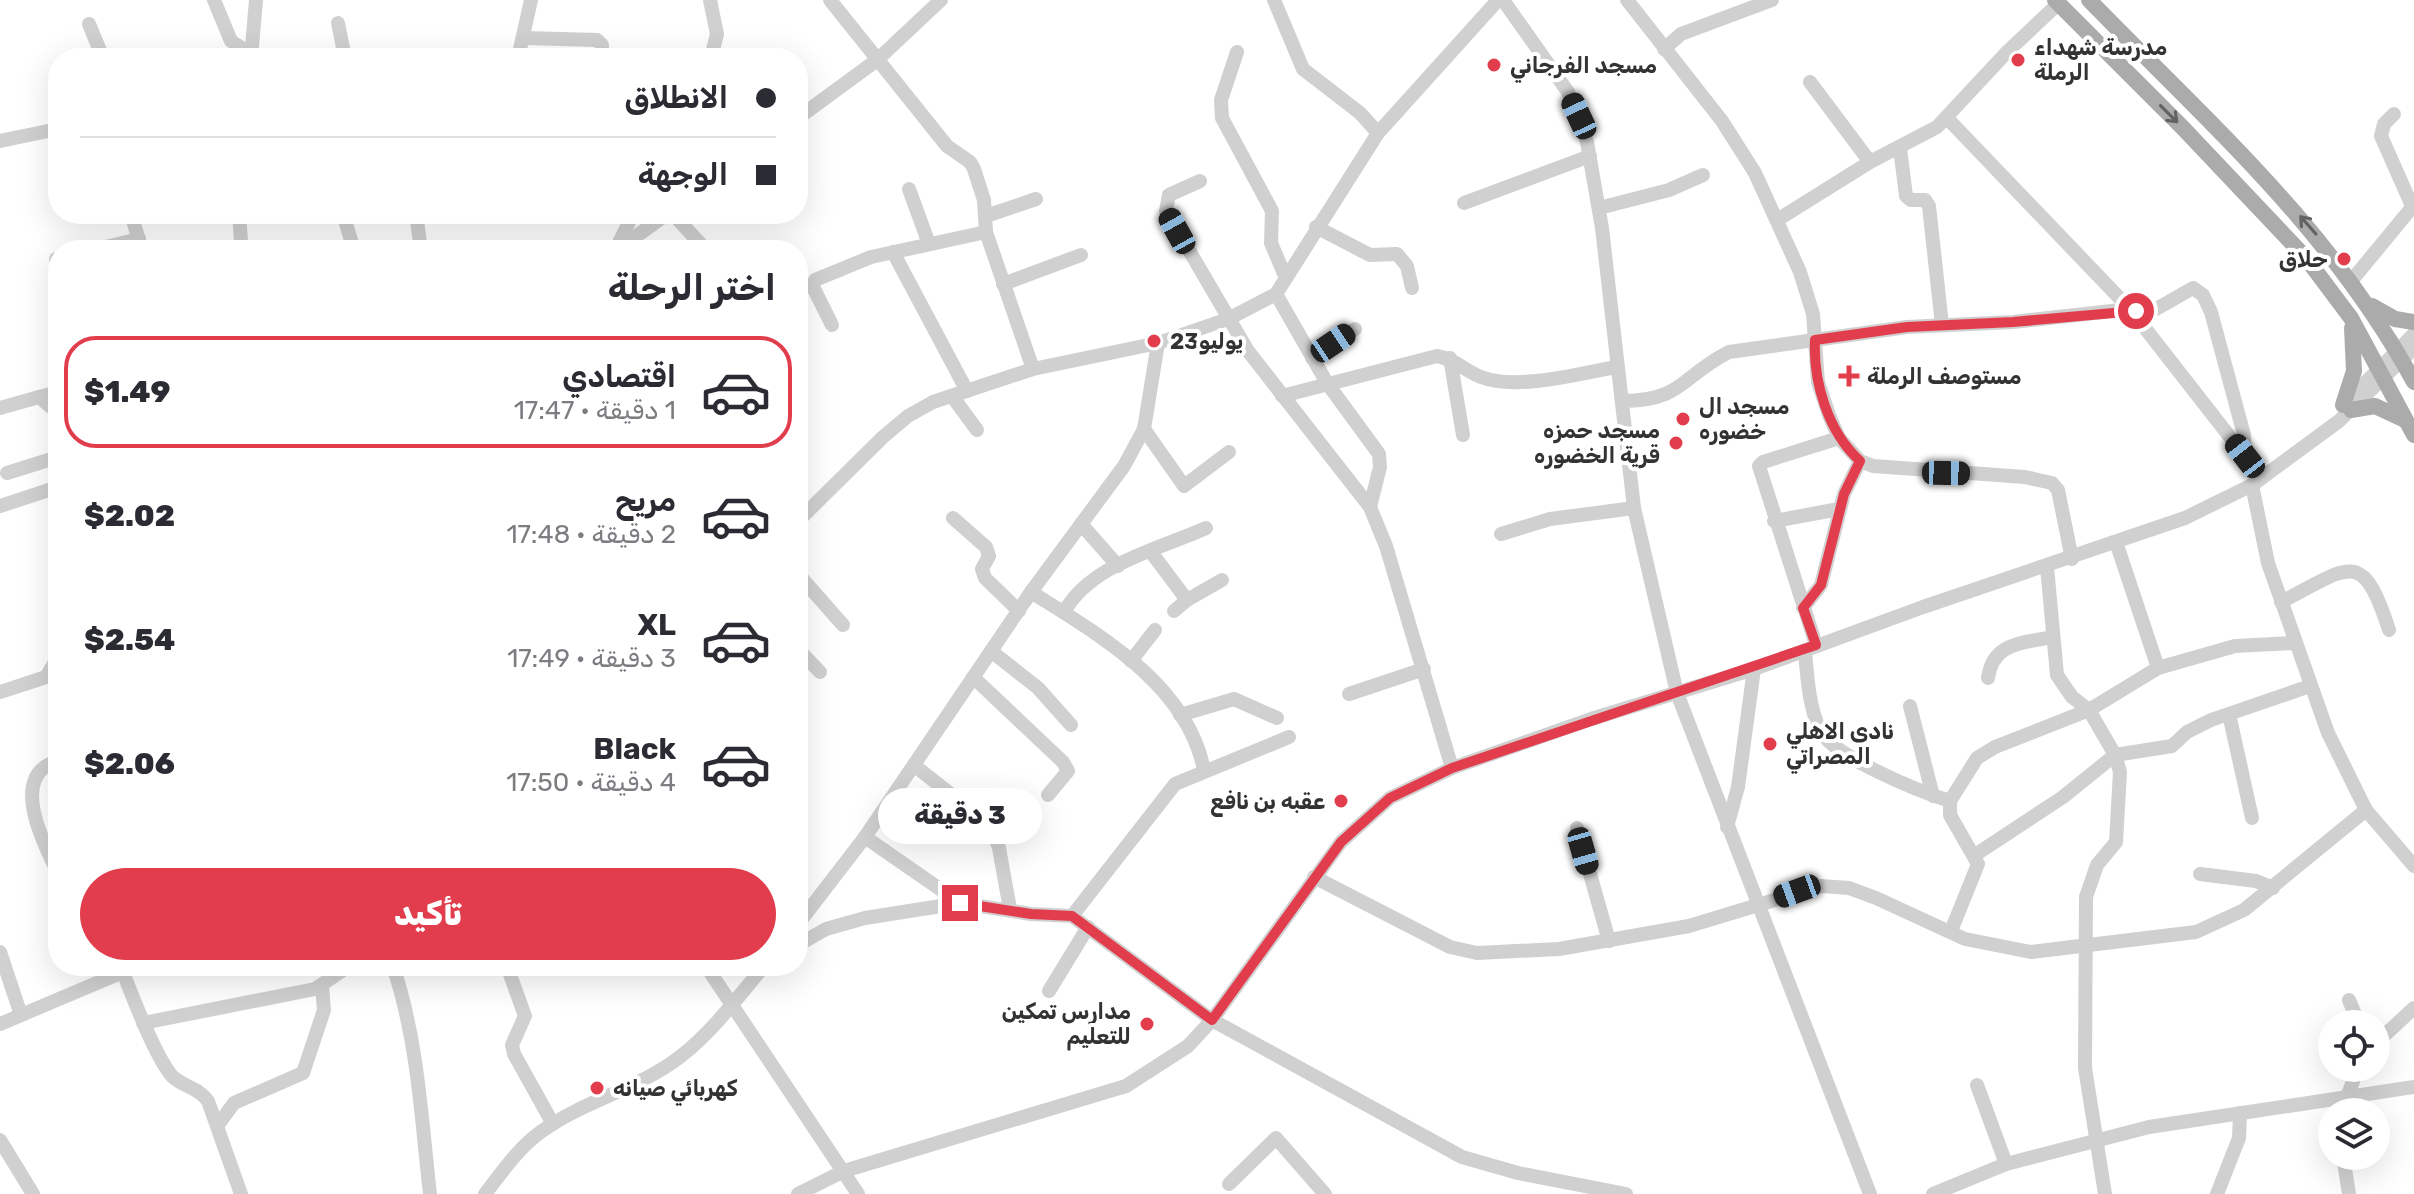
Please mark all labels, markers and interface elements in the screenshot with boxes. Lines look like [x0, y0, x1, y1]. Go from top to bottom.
place label: مدرسة شهداء الرملة [2034, 34, 2167, 86]
marker: مدرسة شهداء الرملة [2009, 51, 2027, 69]
place label: مسجد الفرجاني [1510, 52, 1657, 83]
marker: مسجد الفرجاني [1485, 56, 1503, 74]
text: الانطلاق [624, 80, 728, 116]
car [1558, 89, 1600, 143]
one-way arrow [2160, 104, 2179, 124]
text: الوجهة [638, 157, 728, 193]
car [1155, 204, 1199, 258]
one-way arrow [2299, 216, 2317, 236]
place label: حلاق [2279, 246, 2328, 273]
marker: حلاق [2335, 250, 2353, 268]
text: اختر الرحلة [608, 266, 776, 309]
route start [2118, 293, 2154, 329]
car [1306, 320, 1360, 366]
place label: 23يوليو [1170, 328, 1243, 355]
marker: 23يوليو [1145, 332, 1163, 350]
icon: car [700, 356, 772, 428]
text: اقتصادي [562, 359, 676, 395]
place label: مستوصف الرملة [1867, 363, 2022, 390]
marker: مستوصف الرملة [1838, 365, 1860, 387]
text: $1.49 [84, 374, 170, 410]
place label: مسجد ال خضوره [1699, 393, 1790, 445]
text: 1 دقيقة · 17:47 [514, 395, 676, 426]
marker: مسجد ال خضوره [1674, 410, 1692, 428]
place label: مسجد حمزه قرية الخضوره [1534, 417, 1660, 469]
car [2221, 430, 2269, 482]
marker: مسجد حمزه قرية الخضوره [1667, 434, 1685, 452]
car [1922, 461, 1970, 485]
icon: car [700, 480, 772, 552]
text: مريح [615, 483, 676, 519]
text: $2.02 [84, 498, 175, 534]
text: 2 دقيقة · 17:48 [506, 519, 676, 550]
icon: car [700, 604, 772, 676]
text: XL [637, 607, 676, 643]
text: $2.54 [84, 622, 175, 658]
text: 3 دقيقة · 17:49 [507, 643, 676, 674]
place label: نادي الاهلي المصراتي [1786, 718, 1894, 774]
icon: car [700, 728, 772, 800]
text: Black [593, 731, 676, 767]
marker: نادي الاهلي المصراتي [1761, 735, 1779, 753]
text: $2.06 [84, 746, 175, 782]
text: 4 دقيقة · 17:50 [506, 767, 676, 798]
callout: 3 دقيقة [878, 787, 1042, 843]
place label: عقبه بن نافع [1210, 788, 1325, 817]
marker: عقبه بن نافع [1332, 792, 1350, 810]
text: 3 دقيقة [914, 800, 1006, 831]
car [1565, 825, 1601, 877]
button: تأكيد [80, 868, 776, 960]
car [1770, 872, 1824, 910]
route end [942, 885, 978, 921]
place label: مدارس تمكين للتعليم [1002, 998, 1131, 1051]
map controls [2318, 1010, 2390, 1170]
button: locate [2318, 1010, 2390, 1082]
marker: مدارس تمكين للتعليم [1138, 1015, 1156, 1033]
place label: كهربائي صيانه [613, 1075, 738, 1106]
marker: كهربائي صيانه [588, 1079, 606, 1097]
button: layers [2318, 1098, 2390, 1170]

